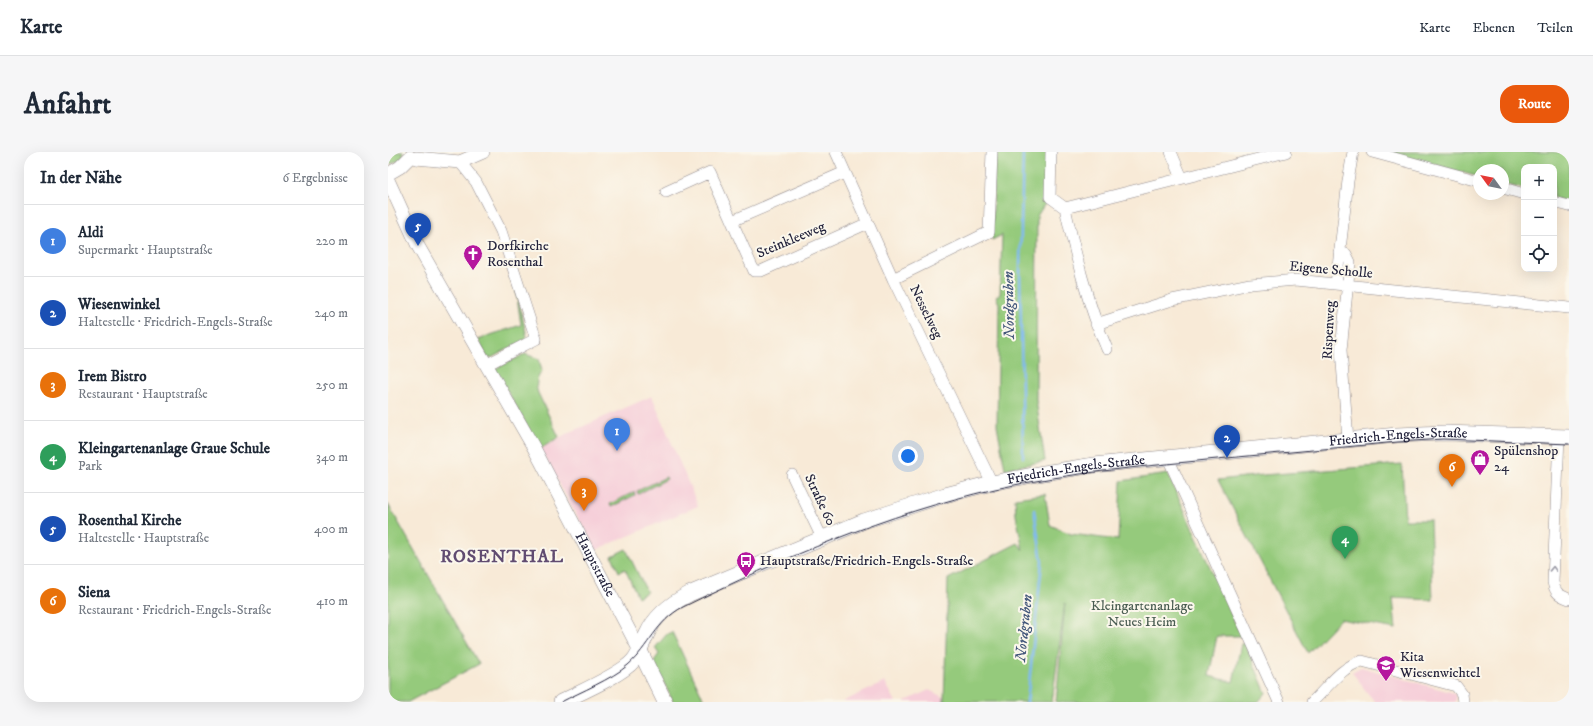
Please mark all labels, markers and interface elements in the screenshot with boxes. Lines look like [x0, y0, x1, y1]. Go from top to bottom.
text: Karte [20, 16, 62, 39]
text: Karte [1419, 19, 1450, 37]
text: Ebenen [1472, 19, 1515, 37]
text: Teilen [1537, 19, 1573, 37]
button: Route [1500, 85, 1569, 123]
text: Anfahrt [24, 87, 111, 122]
north arrow [1473, 164, 1509, 200]
map controls [1521, 164, 1557, 272]
button: + [1521, 164, 1557, 200]
text: In der Nähe [40, 167, 122, 189]
text: 6 Ergebnisse [282, 170, 348, 186]
button: − [1521, 200, 1557, 236]
pin: 5 [405, 213, 431, 246]
street label: Steinkleeweg [754, 217, 828, 263]
text: Aldi [78, 223, 103, 242]
text: 1 [51, 233, 55, 249]
text: 220 m [316, 233, 348, 249]
button: locate [1521, 236, 1557, 272]
place label: Dorfkirche Rosenthal [487, 237, 549, 271]
text: Supermarkt · Hauptstraße [78, 242, 213, 258]
church icon: Dorfkirche Rosenthal [462, 243, 484, 271]
street label: Eigene Scholle [1288, 257, 1374, 283]
water label: Nordgraben [999, 271, 1019, 340]
street label: Nesselweg [905, 282, 947, 342]
text: Wiesenwinkel [78, 295, 160, 314]
street label: Rispenweg [1318, 300, 1340, 360]
text: 2 [50, 305, 56, 321]
text: 240 m [315, 305, 348, 321]
text: Haltestelle · Friedrich-Engels-Straße [78, 314, 273, 330]
text: Irem Bistro [78, 367, 146, 386]
text: 3 [51, 377, 55, 393]
text: 250 m [316, 377, 348, 393]
text: Restaurant · Hauptstraße [78, 386, 208, 402]
pin: 1 [604, 418, 630, 451]
street label: Friedrich-Engels-Straße [1328, 424, 1468, 451]
pin: 2 [1214, 425, 1240, 458]
text: Kleingartenanlage Graue Schule [78, 439, 270, 458]
place label: Spülenshop 24 [1494, 442, 1558, 476]
your location [898, 446, 918, 466]
shop icon: Spülenshop 24 [1469, 448, 1491, 476]
text: 4 [49, 449, 57, 465]
text: 340 m [316, 449, 348, 465]
street label: Friedrich-Engels-Straße [1005, 451, 1146, 489]
pin: 6 [1439, 454, 1465, 487]
text: Park [78, 458, 102, 474]
street label: Straße 60 [800, 471, 840, 529]
pin: 3 [571, 478, 597, 511]
text: Rosenthal Kirche [78, 511, 181, 530]
text: 5 [50, 521, 56, 537]
text: 400 m [314, 521, 348, 537]
pin: 4 [1332, 526, 1358, 559]
street label: Hauptstraße [571, 529, 619, 600]
text: Haltestelle · Hauptstraße [78, 530, 209, 546]
district label: ROSENTHAL [440, 546, 564, 568]
bus stop icon: Hauptstraße/Friedrich-Engels-Straße [735, 550, 757, 578]
place label: Hauptstraße/Friedrich-Engels-Straße [760, 552, 974, 570]
one-way arrow [1549, 566, 1558, 572]
text: Siena [78, 583, 110, 602]
text: 6 [50, 593, 56, 609]
text: 410 m [316, 593, 348, 609]
water label: Nordgraben [1011, 593, 1037, 664]
park label: Kleingartenanlage Neues Heim [1091, 597, 1193, 631]
text: Restaurant · Friedrich-Engels-Straße [78, 602, 271, 618]
place label: Kita Wiesenwichtel [1399, 648, 1481, 682]
school or university icon: Kita Wiesenwichtel [1375, 654, 1397, 682]

